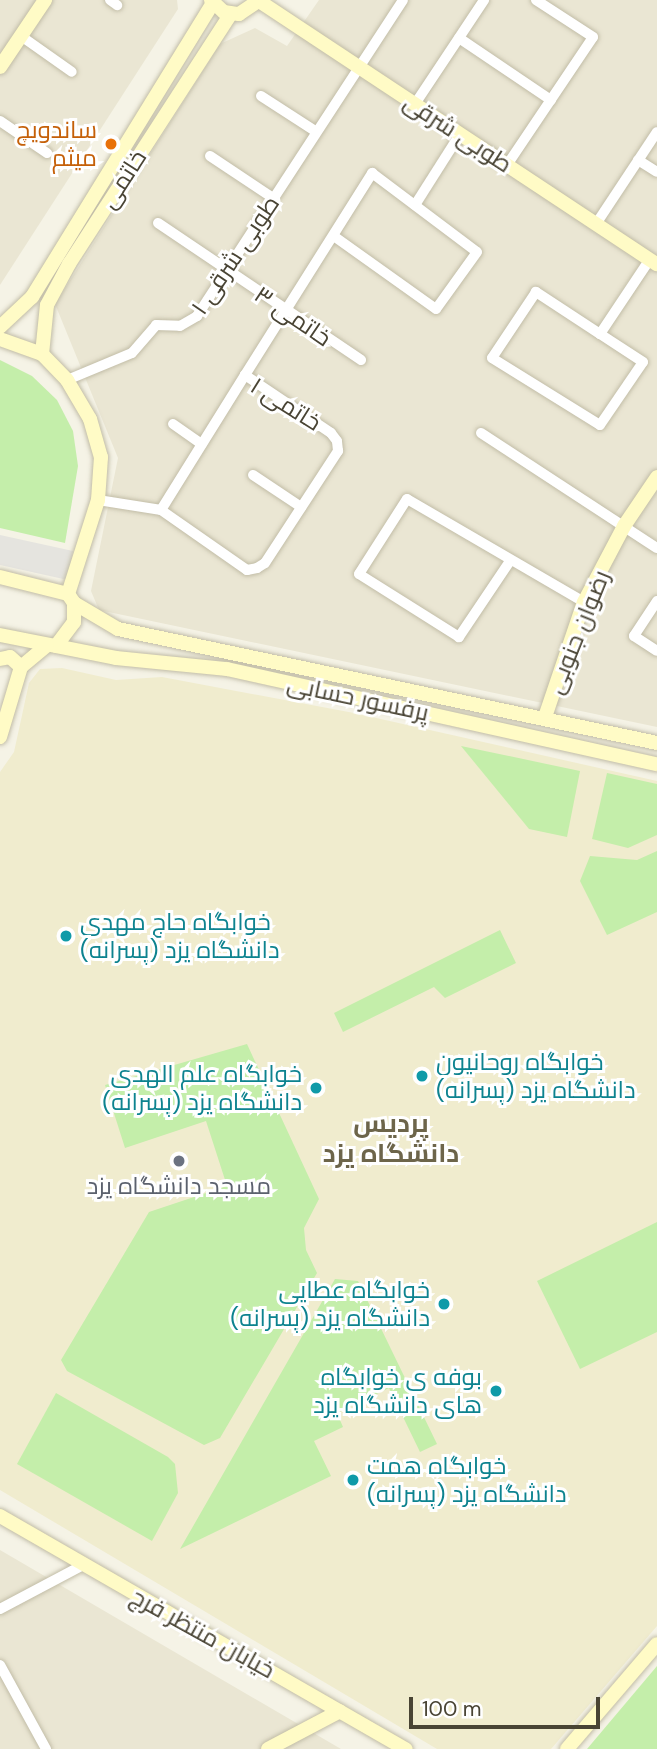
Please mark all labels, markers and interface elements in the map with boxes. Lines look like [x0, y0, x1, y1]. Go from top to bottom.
street label: طوبی شرقی [398, 87, 518, 179]
place label: ساندویچ میثم [16, 116, 97, 172]
marker: ساندویچ میثم [103, 136, 119, 152]
street label: خاتمی [93, 144, 153, 214]
street label: طوبی شرقی ۱ [185, 190, 285, 320]
street label: خاتمی ۳ [249, 280, 337, 352]
street label: خاتمی ۱ [245, 371, 327, 437]
street label: رضوان جنوبی [540, 566, 616, 698]
street label: پرفسور حسابی [285, 669, 431, 727]
place label: خوابگاه حاج مهدی (پسرانه) دانشگاه یزد [80, 908, 280, 964]
marker: خوابگاه حاج مهدی (پسرانه) دانشگاه یزد [58, 928, 74, 944]
place label: خوابگاه روحانیون (پسرانه) دانشگاه یزد [436, 1048, 636, 1104]
place label: خوابگاه علم الهدی (پسرانه) دانشگاه یزد [102, 1060, 302, 1116]
marker: خوابگاه روحانیون (پسرانه) دانشگاه یزد [414, 1068, 430, 1084]
marker: خوابگاه علم الهدی (پسرانه) دانشگاه یزد [308, 1080, 324, 1096]
district label: پردیس دانشگاه یزد [323, 1108, 459, 1170]
marker: مسجد دانشگاه یزد [171, 1153, 187, 1169]
place label: مسجد دانشگاه یزد [87, 1172, 271, 1200]
place label: خوابگاه عطایی (پسرانه) دانشگاه یزد [230, 1276, 430, 1332]
marker: خوابگاه عطایی (پسرانه) دانشگاه یزد [436, 1296, 452, 1312]
place label: بوفه ی خوابگاه های دانشگاه یزد [313, 1363, 482, 1419]
marker: بوفه ی خوابگاه های دانشگاه یزد [488, 1383, 504, 1399]
place label: خوابگاه همت (پسرانه) دانشگاه یزد [367, 1452, 567, 1508]
marker: خوابگاه همت (پسرانه) دانشگاه یزد [345, 1472, 361, 1488]
street label: خیابان منتظر فرج [126, 1582, 280, 1684]
scale bar [412, 1682, 603, 1726]
text: 100 m [422, 1695, 482, 1723]

